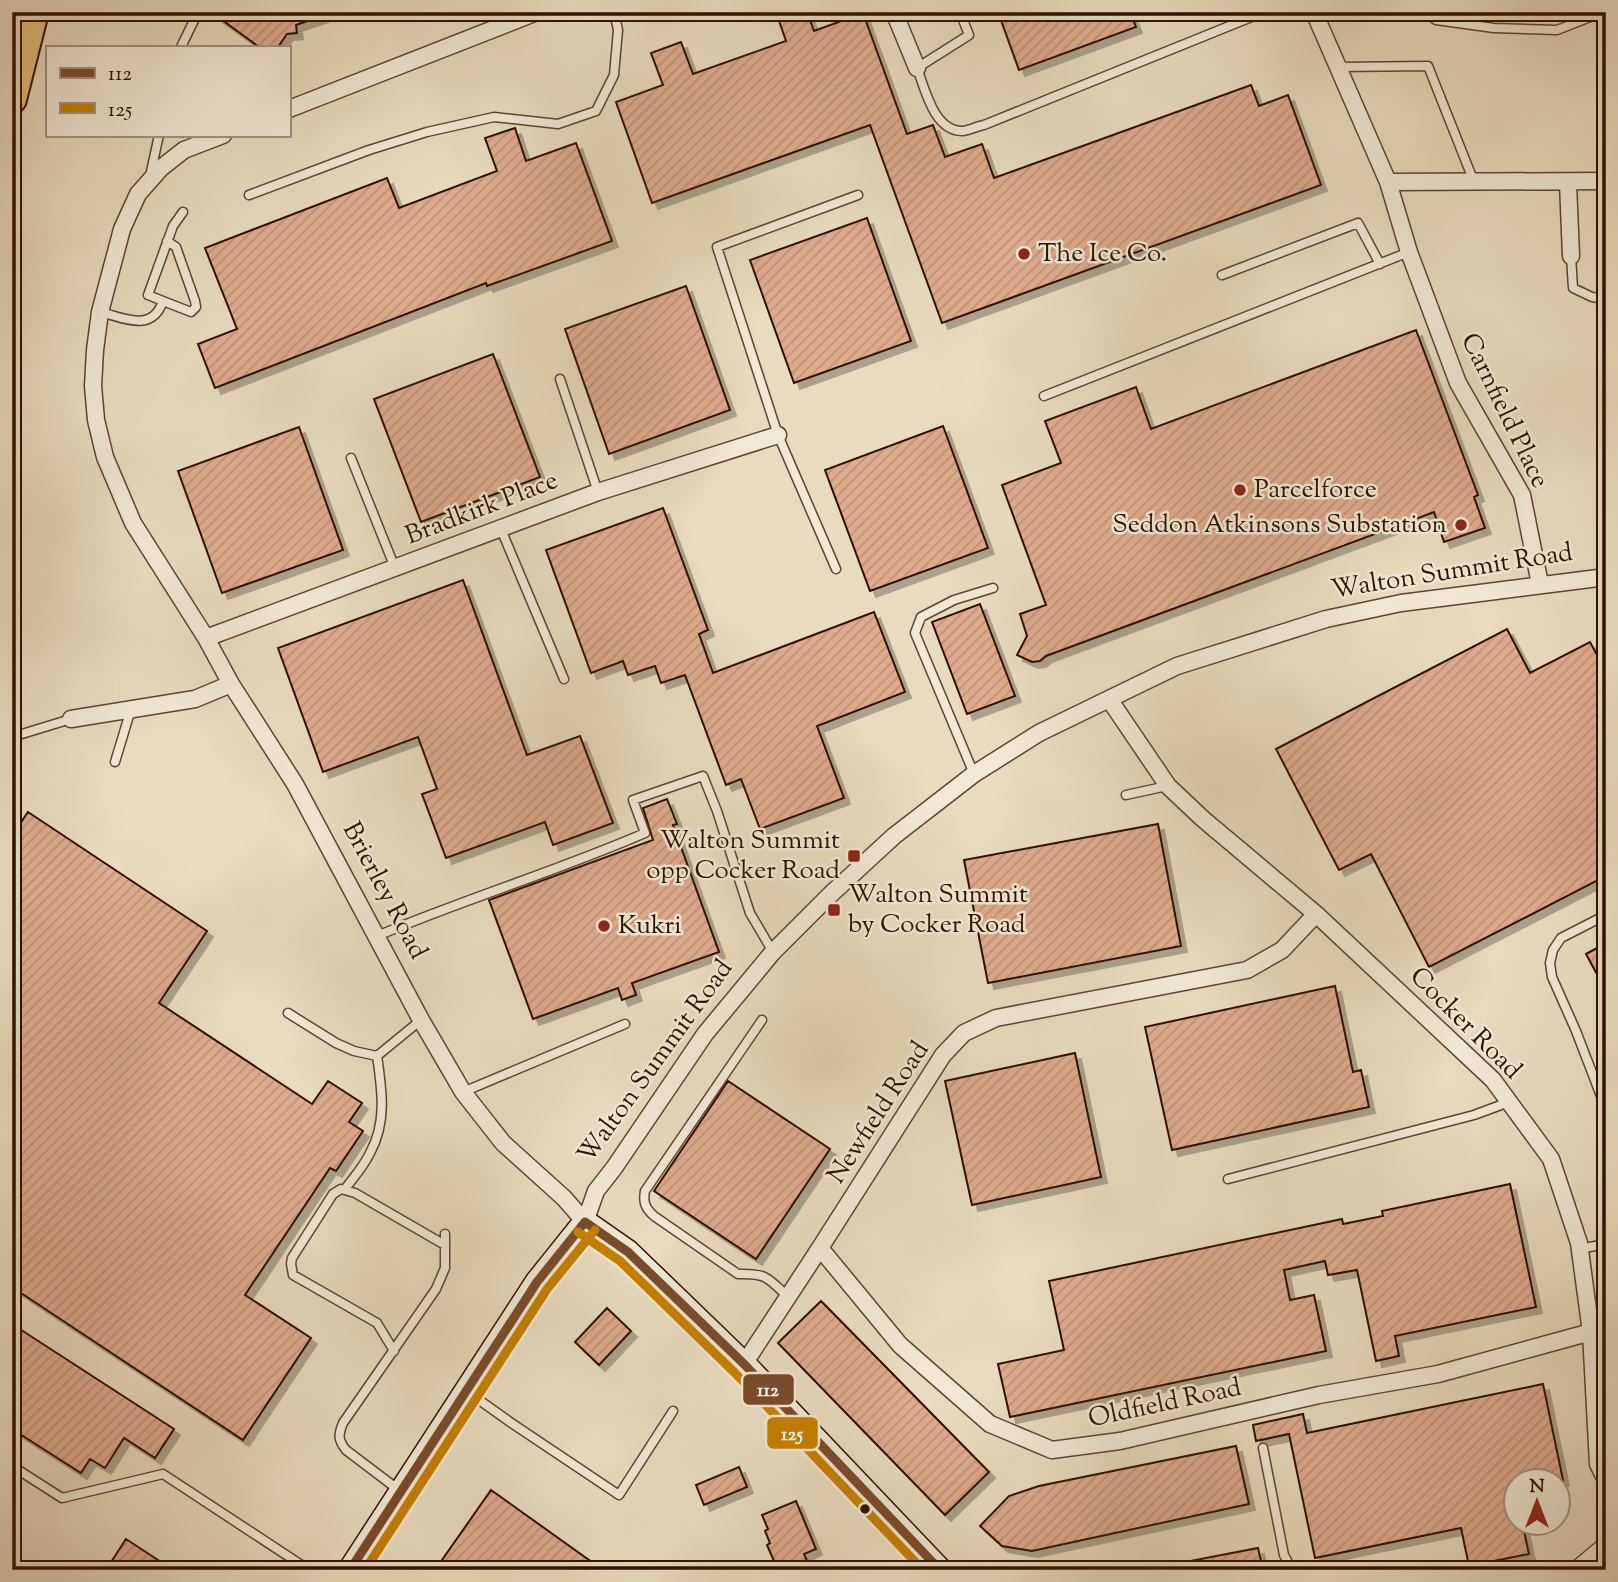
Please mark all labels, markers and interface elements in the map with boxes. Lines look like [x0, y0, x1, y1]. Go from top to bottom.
legend [46, 46, 290, 136]
text: 112 [108, 60, 132, 90]
text: 125 [108, 96, 132, 126]
place label: The Ice Co. [1038, 236, 1167, 273]
marker: The Ice Co. [1016, 246, 1032, 262]
street label: Carnfield Place [1451, 327, 1557, 495]
street label: Bradkirk Place [400, 463, 564, 555]
place label: Parcelforce [1254, 472, 1377, 509]
marker: Parcelforce [1232, 482, 1248, 498]
place label: Seddon Atkinsons Substation [1112, 507, 1447, 544]
marker: Seddon Atkinsons Substation [1453, 517, 1469, 533]
street label: Walton Summit Road [1329, 535, 1576, 609]
street label: Brierley Road [332, 816, 436, 967]
place label: Walton Summit opp Cocker Road [646, 823, 840, 890]
marker: Walton Summit opp Cocker Road [846, 848, 862, 864]
place label: Walton Summit by Cocker Road [848, 877, 1028, 944]
marker: Walton Summit by Cocker Road [826, 902, 842, 918]
place label: Kukri [618, 908, 682, 945]
marker: Kukri [596, 918, 612, 934]
street label: Walton Summit Road [569, 952, 743, 1172]
street label: Cocker Road [1400, 959, 1530, 1089]
street label: Newfield Road [819, 1034, 939, 1192]
street label: Oldfield Road [1085, 1370, 1245, 1438]
line badge: 112 [742, 1373, 795, 1406]
text: 112 [757, 1378, 779, 1405]
line badge: 125 [766, 1416, 819, 1450]
text: 125 [781, 1422, 803, 1449]
north arrow [1502, 1466, 1572, 1536]
text: N [1529, 1474, 1545, 1501]
unlabelled marker [858, 1502, 872, 1516]

